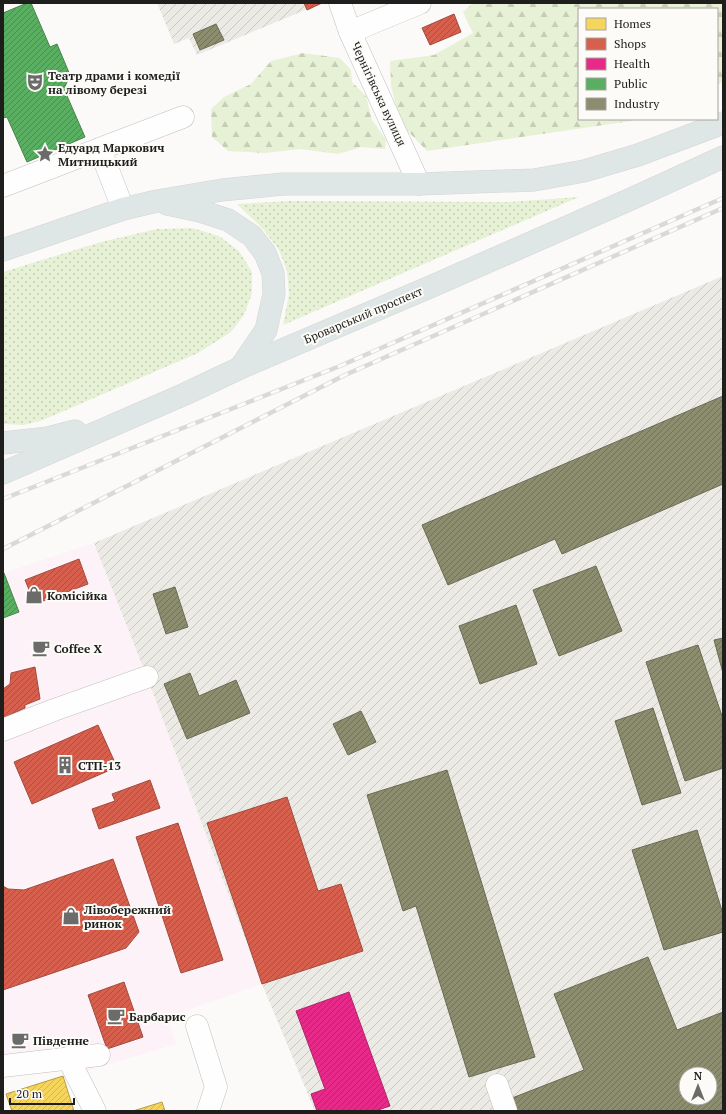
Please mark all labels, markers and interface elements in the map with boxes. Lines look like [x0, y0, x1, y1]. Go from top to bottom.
legend [578, 8, 718, 120]
text: Homes [614, 16, 651, 31]
text: Shops [614, 36, 646, 51]
street label: Чернігівська вулиця [348, 39, 410, 149]
text: Health [614, 56, 650, 71]
place label: Театр драми і комедії на лівому березі [48, 68, 181, 97]
theatre icon: Театр драми і комедії на лівому березі [25, 72, 45, 92]
text: Public [614, 76, 648, 91]
text: Industry [614, 96, 660, 111]
place label: Едуард Маркович Митницький [58, 140, 164, 169]
place icon: Едуард Маркович Митницький [35, 144, 55, 164]
street label: Броварський проспект [301, 283, 425, 347]
shop icon: Комісійка [24, 585, 44, 605]
place label: Комісійка [47, 588, 108, 603]
cafe icon: Coffee X [31, 638, 51, 658]
place label: Coffee X [54, 641, 103, 656]
building icon: СТП-13 [55, 755, 75, 775]
place label: СТП-13 [78, 758, 121, 773]
place label: Лівобережний ринок [83, 902, 171, 931]
shop icon: Лівобережний ринок [61, 906, 81, 926]
cafe icon: Барбарис [106, 1006, 126, 1026]
place label: Барбарис [129, 1009, 186, 1024]
cafe icon: Південне [10, 1030, 30, 1050]
place label: Південне [33, 1033, 90, 1048]
north arrow [678, 1066, 718, 1106]
text: N [694, 1069, 703, 1083]
scale bar [10, 1080, 74, 1106]
text: 20 m [16, 1086, 43, 1101]

